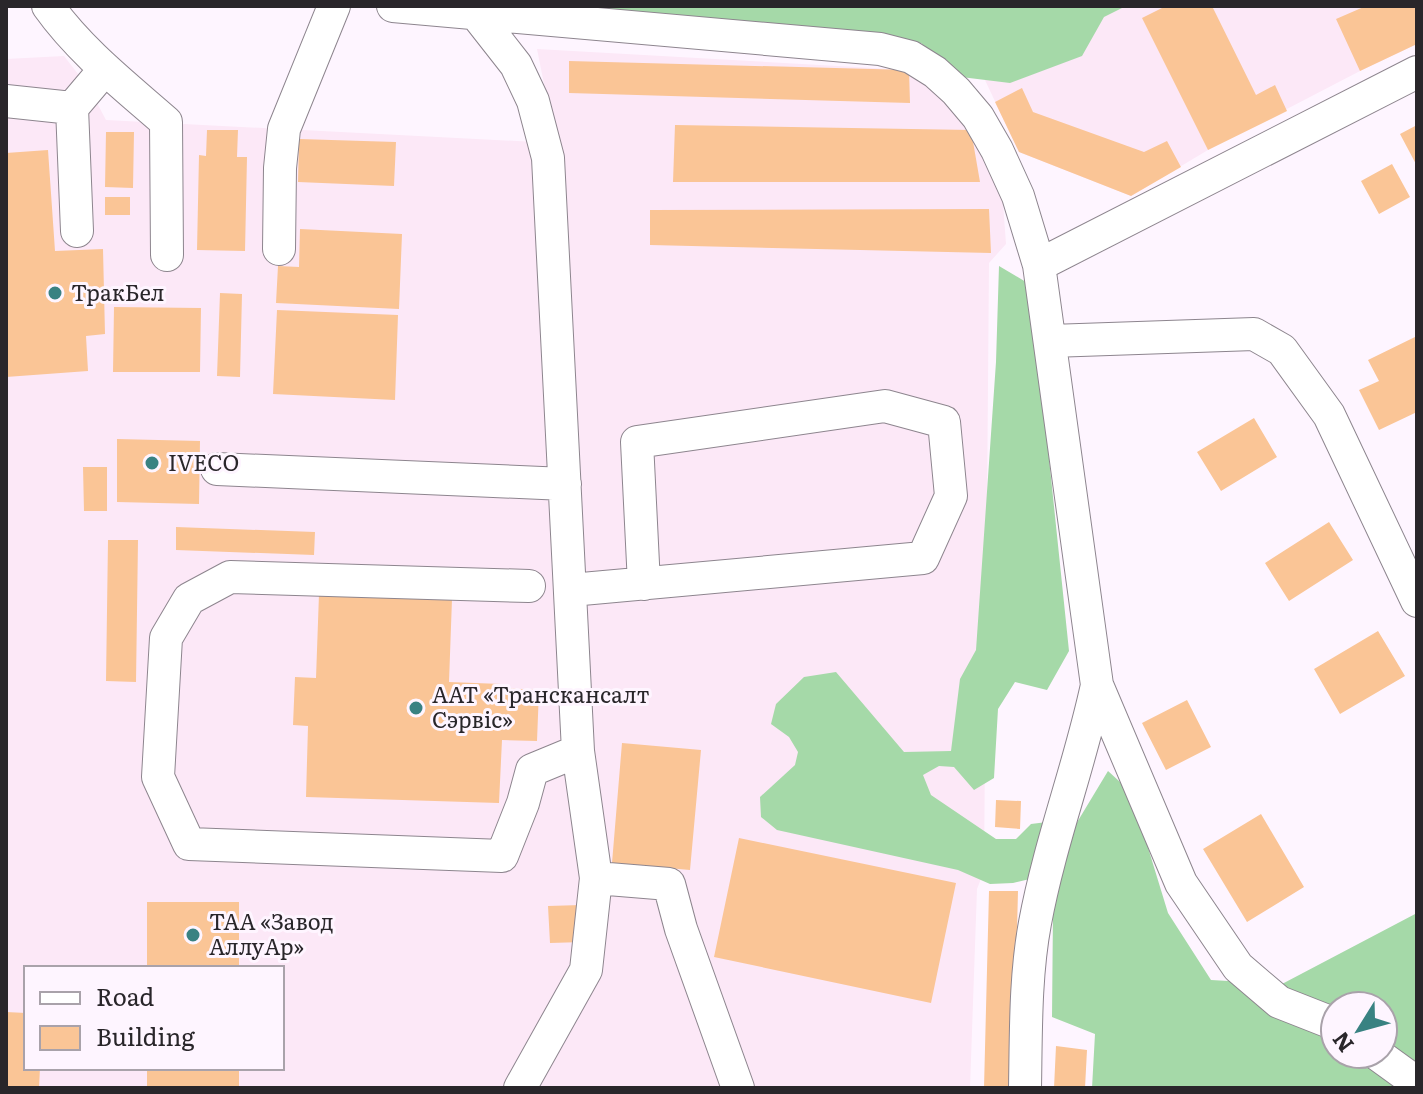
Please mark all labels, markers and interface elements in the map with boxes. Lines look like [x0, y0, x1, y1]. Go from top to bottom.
place label: ТракБел [71, 275, 164, 308]
marker: ТракБел [46, 284, 64, 302]
place label: IVECO [168, 445, 239, 478]
marker: IVECO [143, 454, 161, 472]
place label: ААТ «Транскансалт Сэрвіс» [432, 677, 650, 735]
marker: ААТ «Транскансалт Сэрвіс» [407, 699, 425, 717]
place label: ТАА «Завод АллуАр» [209, 904, 334, 962]
marker: ТАА «Завод АллуАр» [184, 926, 202, 944]
legend [24, 966, 284, 1070]
text: Road [96, 978, 155, 1013]
north arrow [1319, 990, 1399, 1070]
text: Building [96, 1018, 195, 1053]
text: N [1323, 1026, 1361, 1060]

